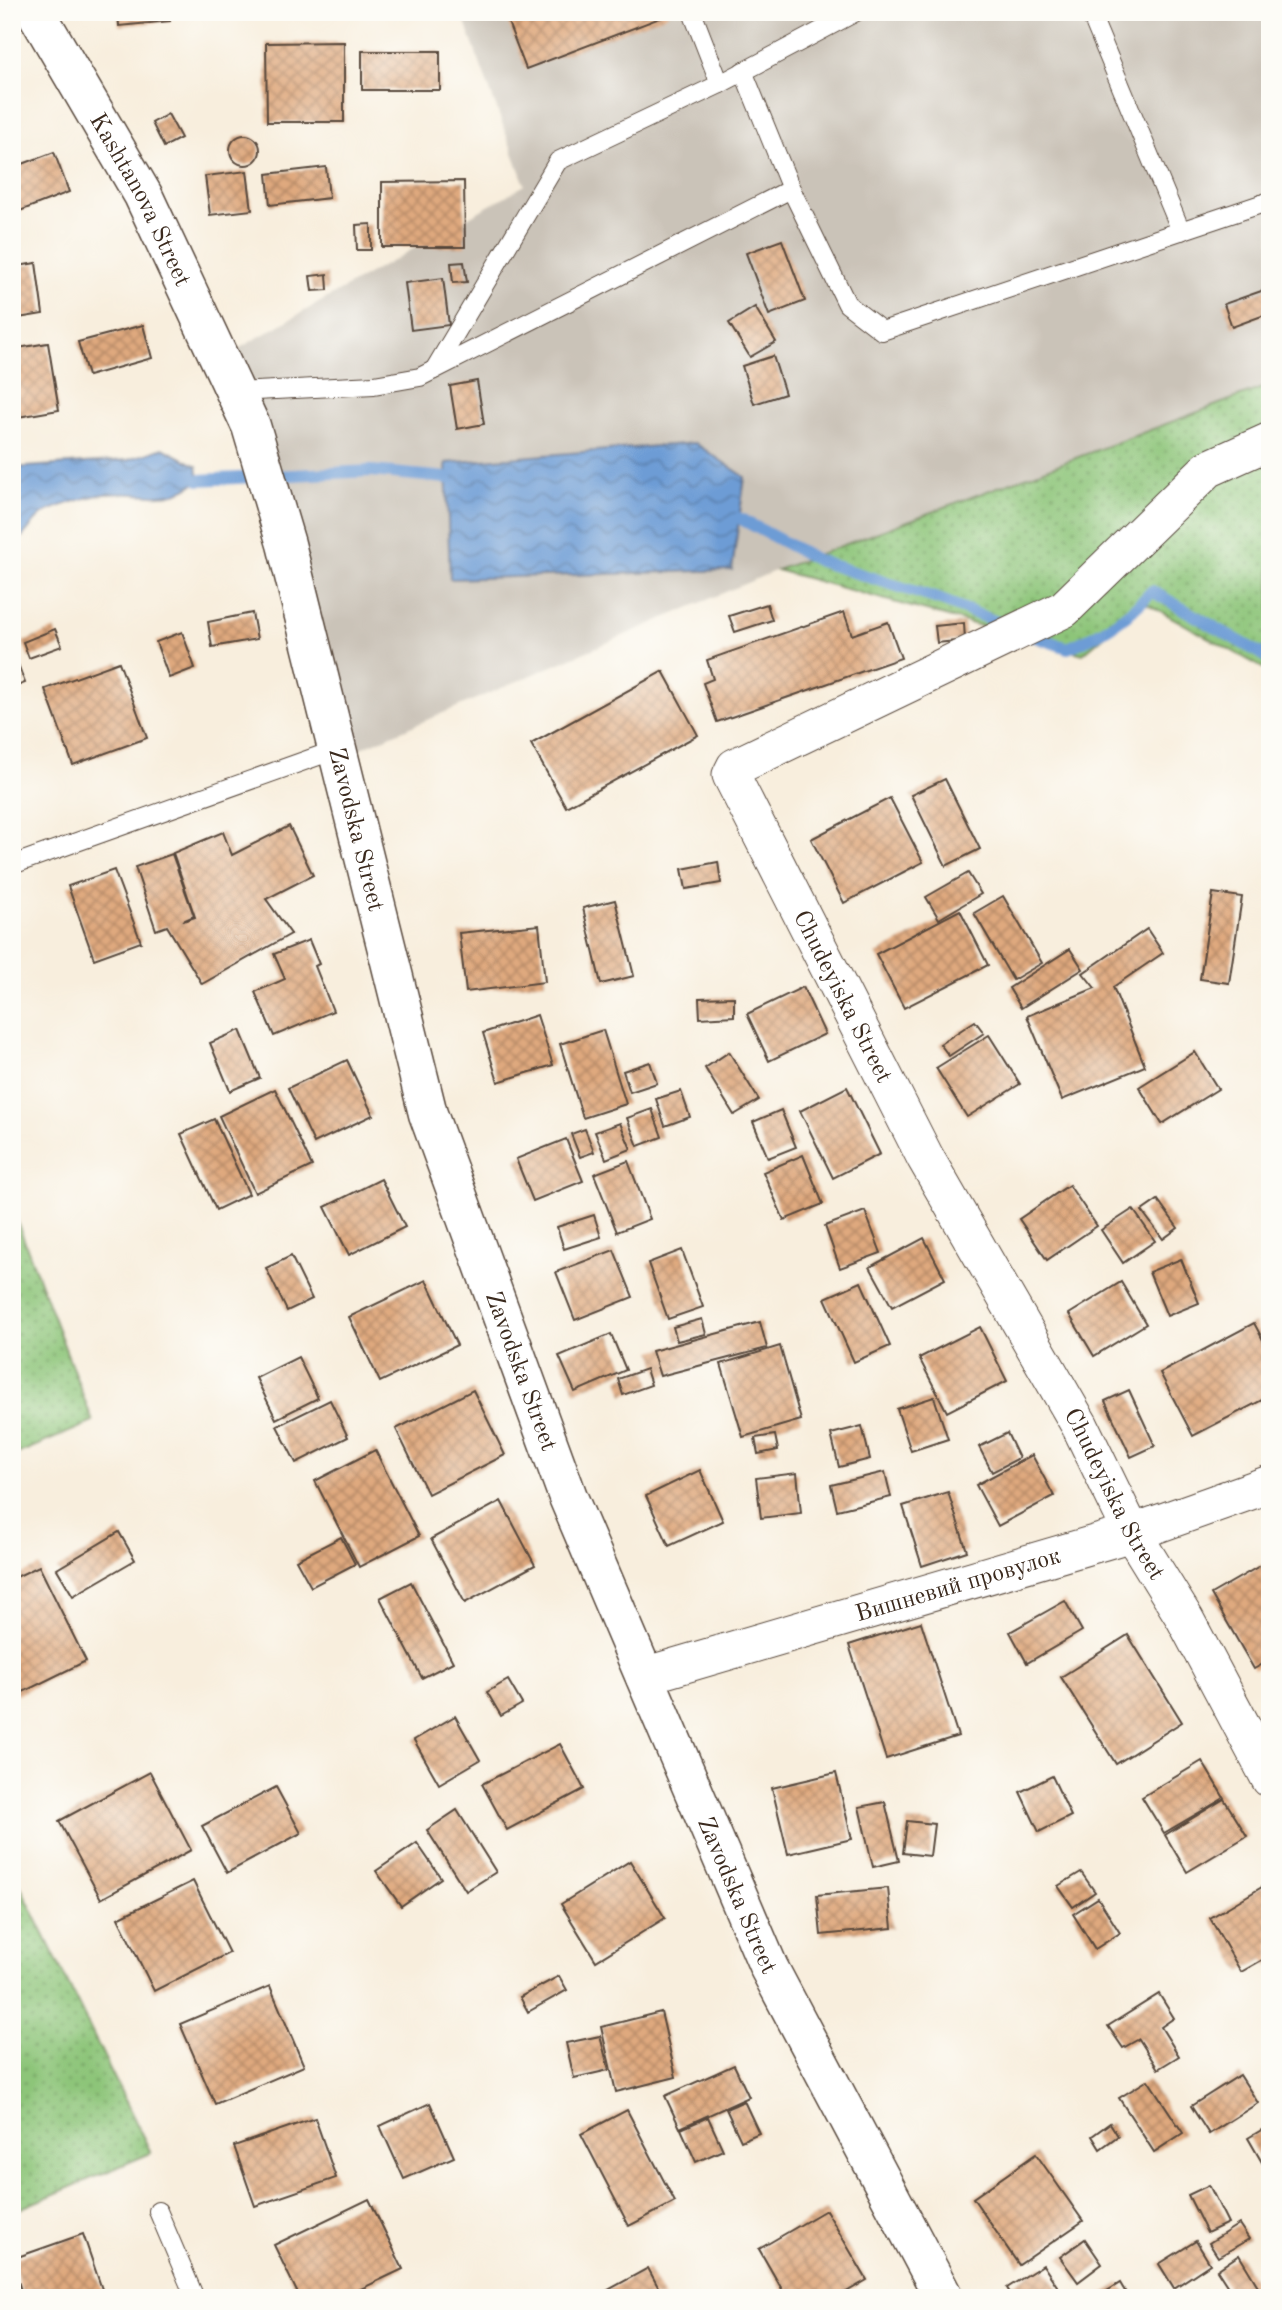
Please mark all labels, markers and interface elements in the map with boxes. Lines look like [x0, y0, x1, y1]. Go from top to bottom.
street label: Kashtanova Street [84, 110, 194, 291]
street label: Zavodska Street [323, 745, 387, 914]
street label: Chudeyiska Street [788, 907, 895, 1087]
street label: Zavodska Street [480, 1289, 560, 1455]
street label: Chudeyiska Street [1059, 1405, 1168, 1585]
street label: Вишневий провулок [853, 1545, 1064, 1627]
street label: Zavodska Street [692, 1814, 780, 1979]

